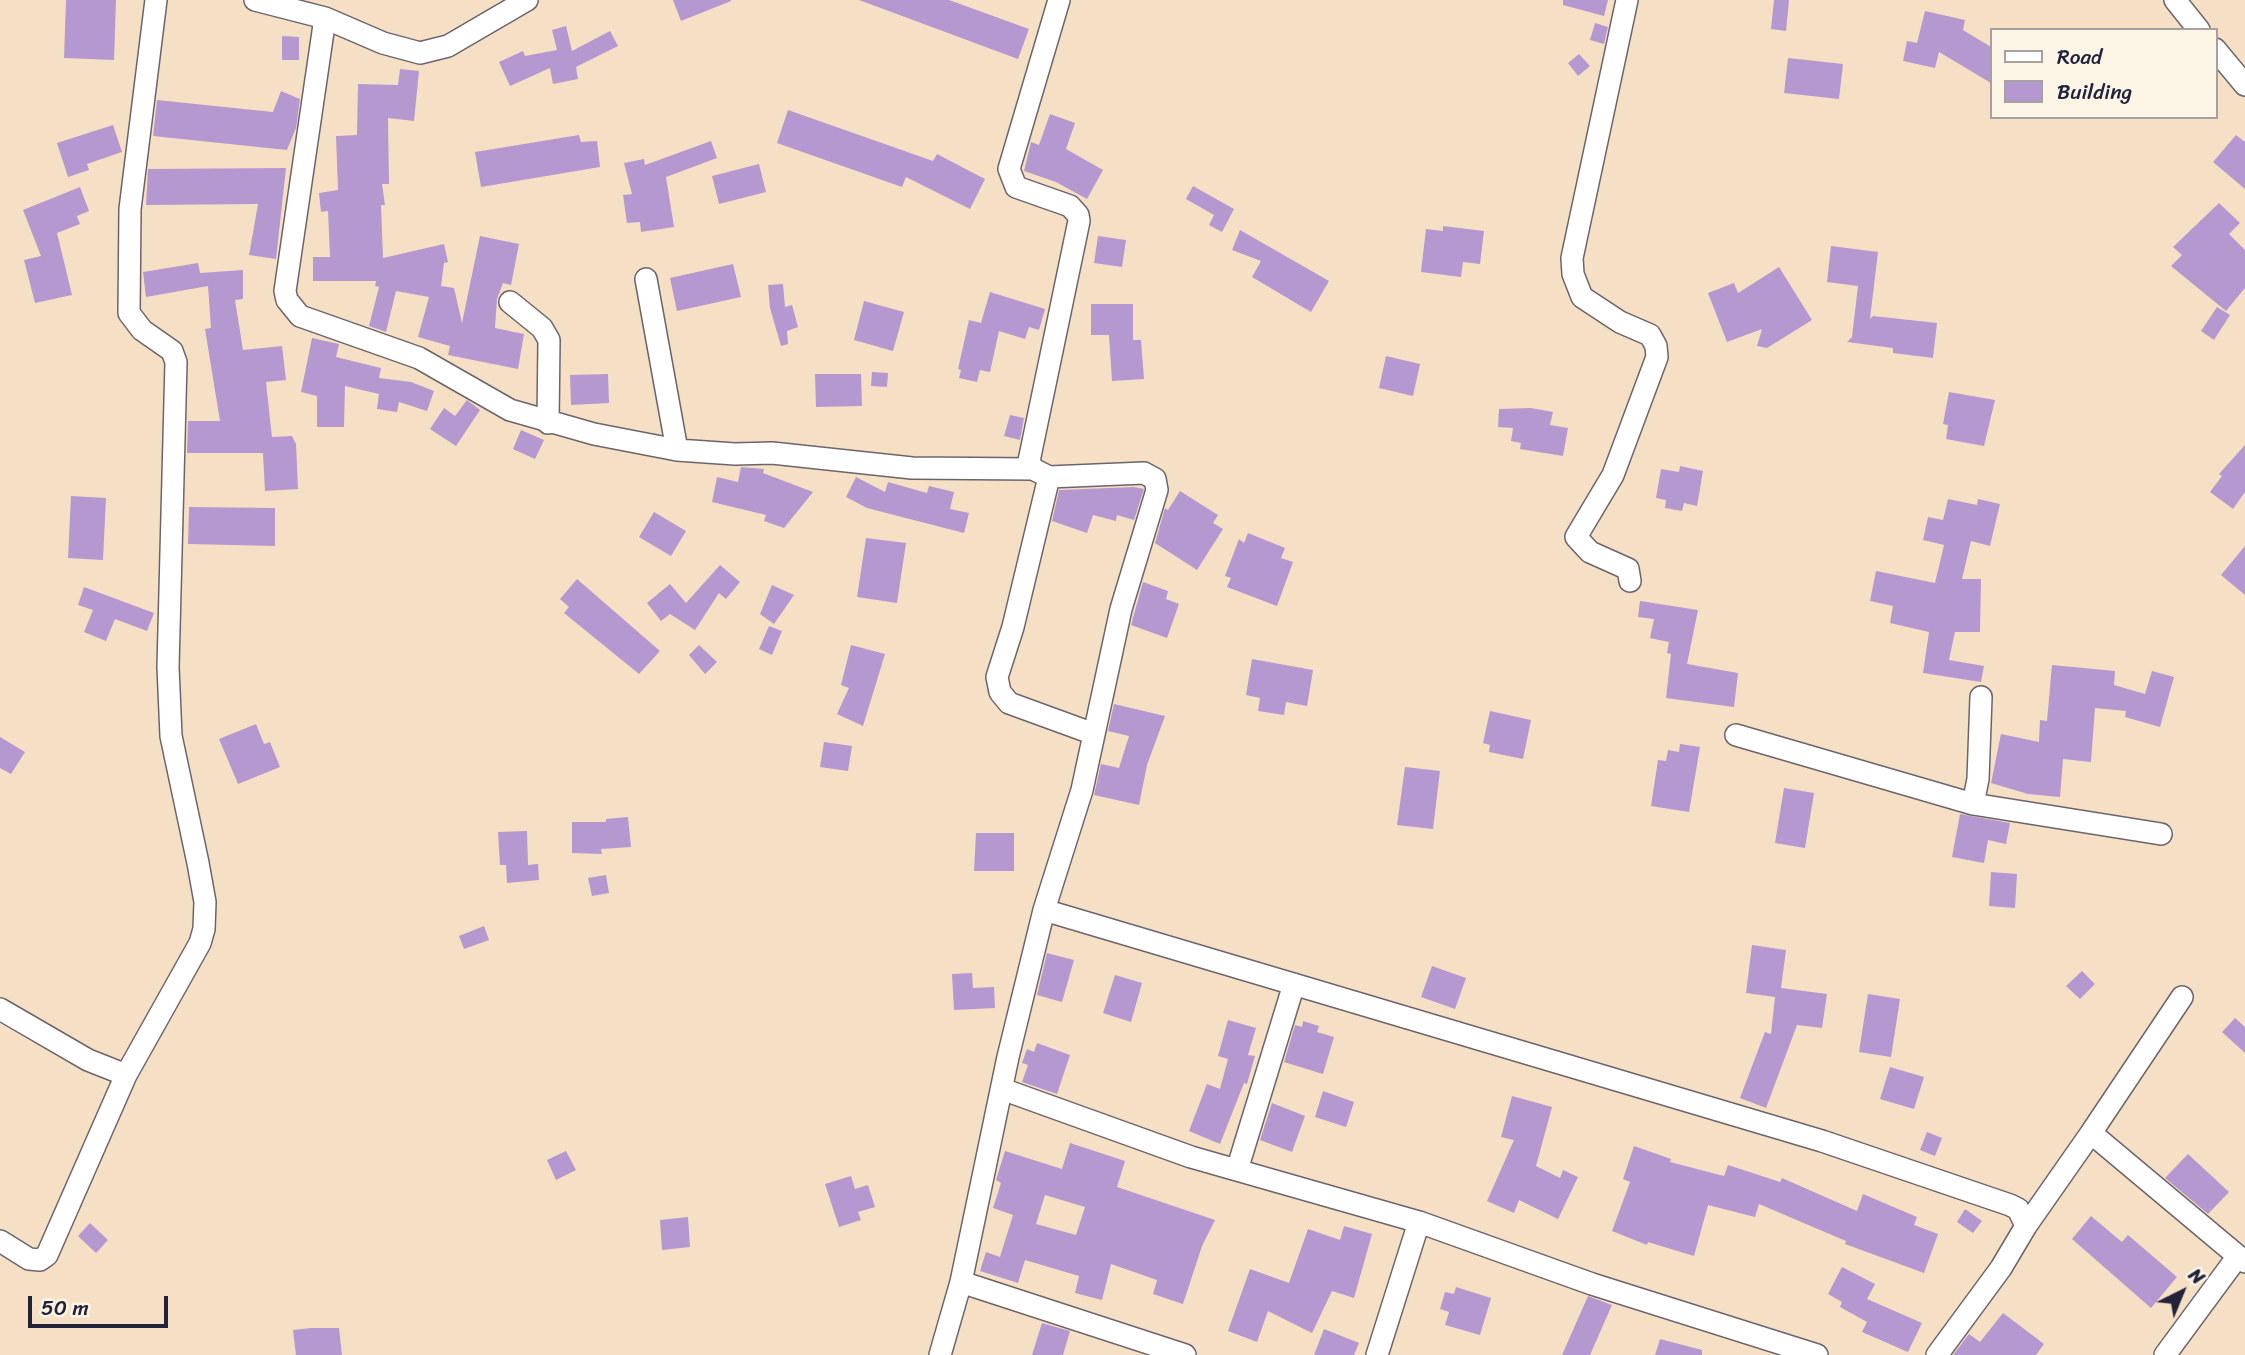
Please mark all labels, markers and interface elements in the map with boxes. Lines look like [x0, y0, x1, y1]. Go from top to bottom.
legend [1990, 28, 2217, 119]
text: Road [2057, 38, 2102, 76]
text: Building [2057, 73, 2132, 111]
north arrow [2147, 1257, 2217, 1327]
text: N [2181, 1260, 2213, 1293]
scale bar [32, 1282, 172, 1326]
text: 50 m [41, 1289, 89, 1327]

